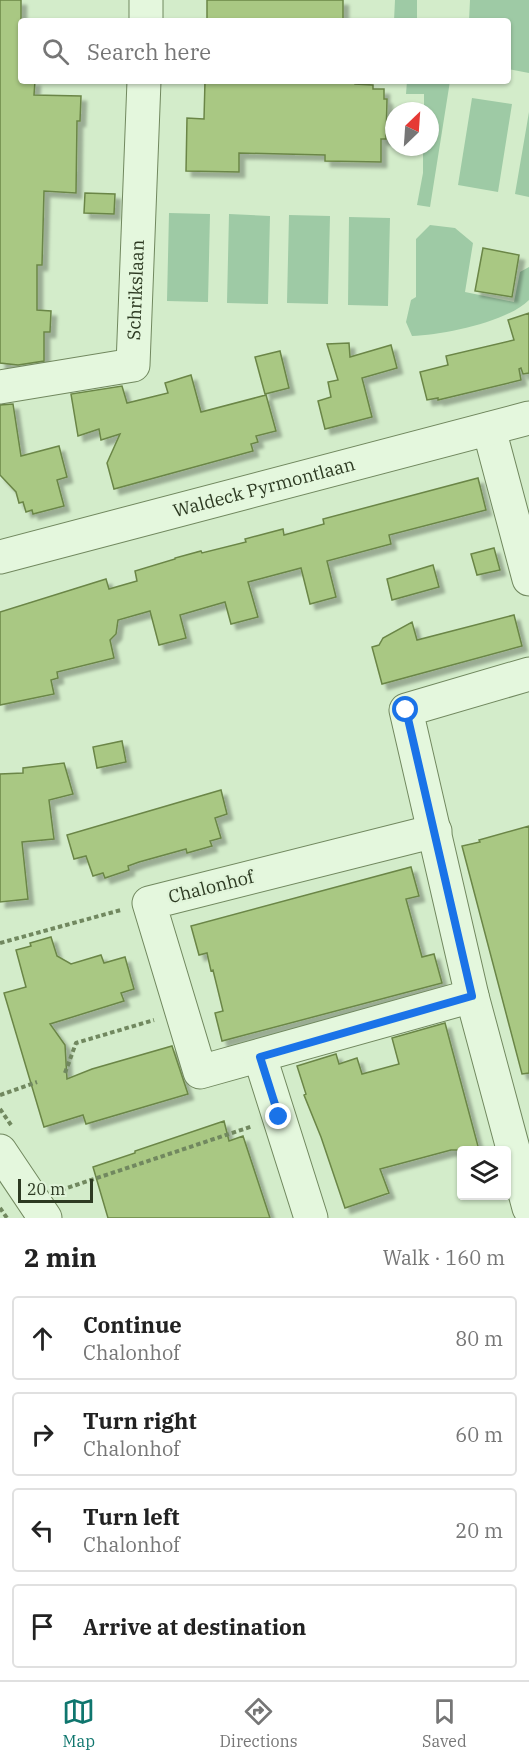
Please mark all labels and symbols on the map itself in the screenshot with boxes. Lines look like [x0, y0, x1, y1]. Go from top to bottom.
north arrow [385, 102, 439, 156]
street label: Schrikslaan [122, 239, 149, 341]
street label: Waldeck Pyrmontlaan [171, 452, 357, 522]
route start [392, 696, 418, 722]
street label: Chalonhof [166, 864, 258, 908]
route end [265, 1103, 291, 1129]
scale bar [18, 1176, 93, 1204]

